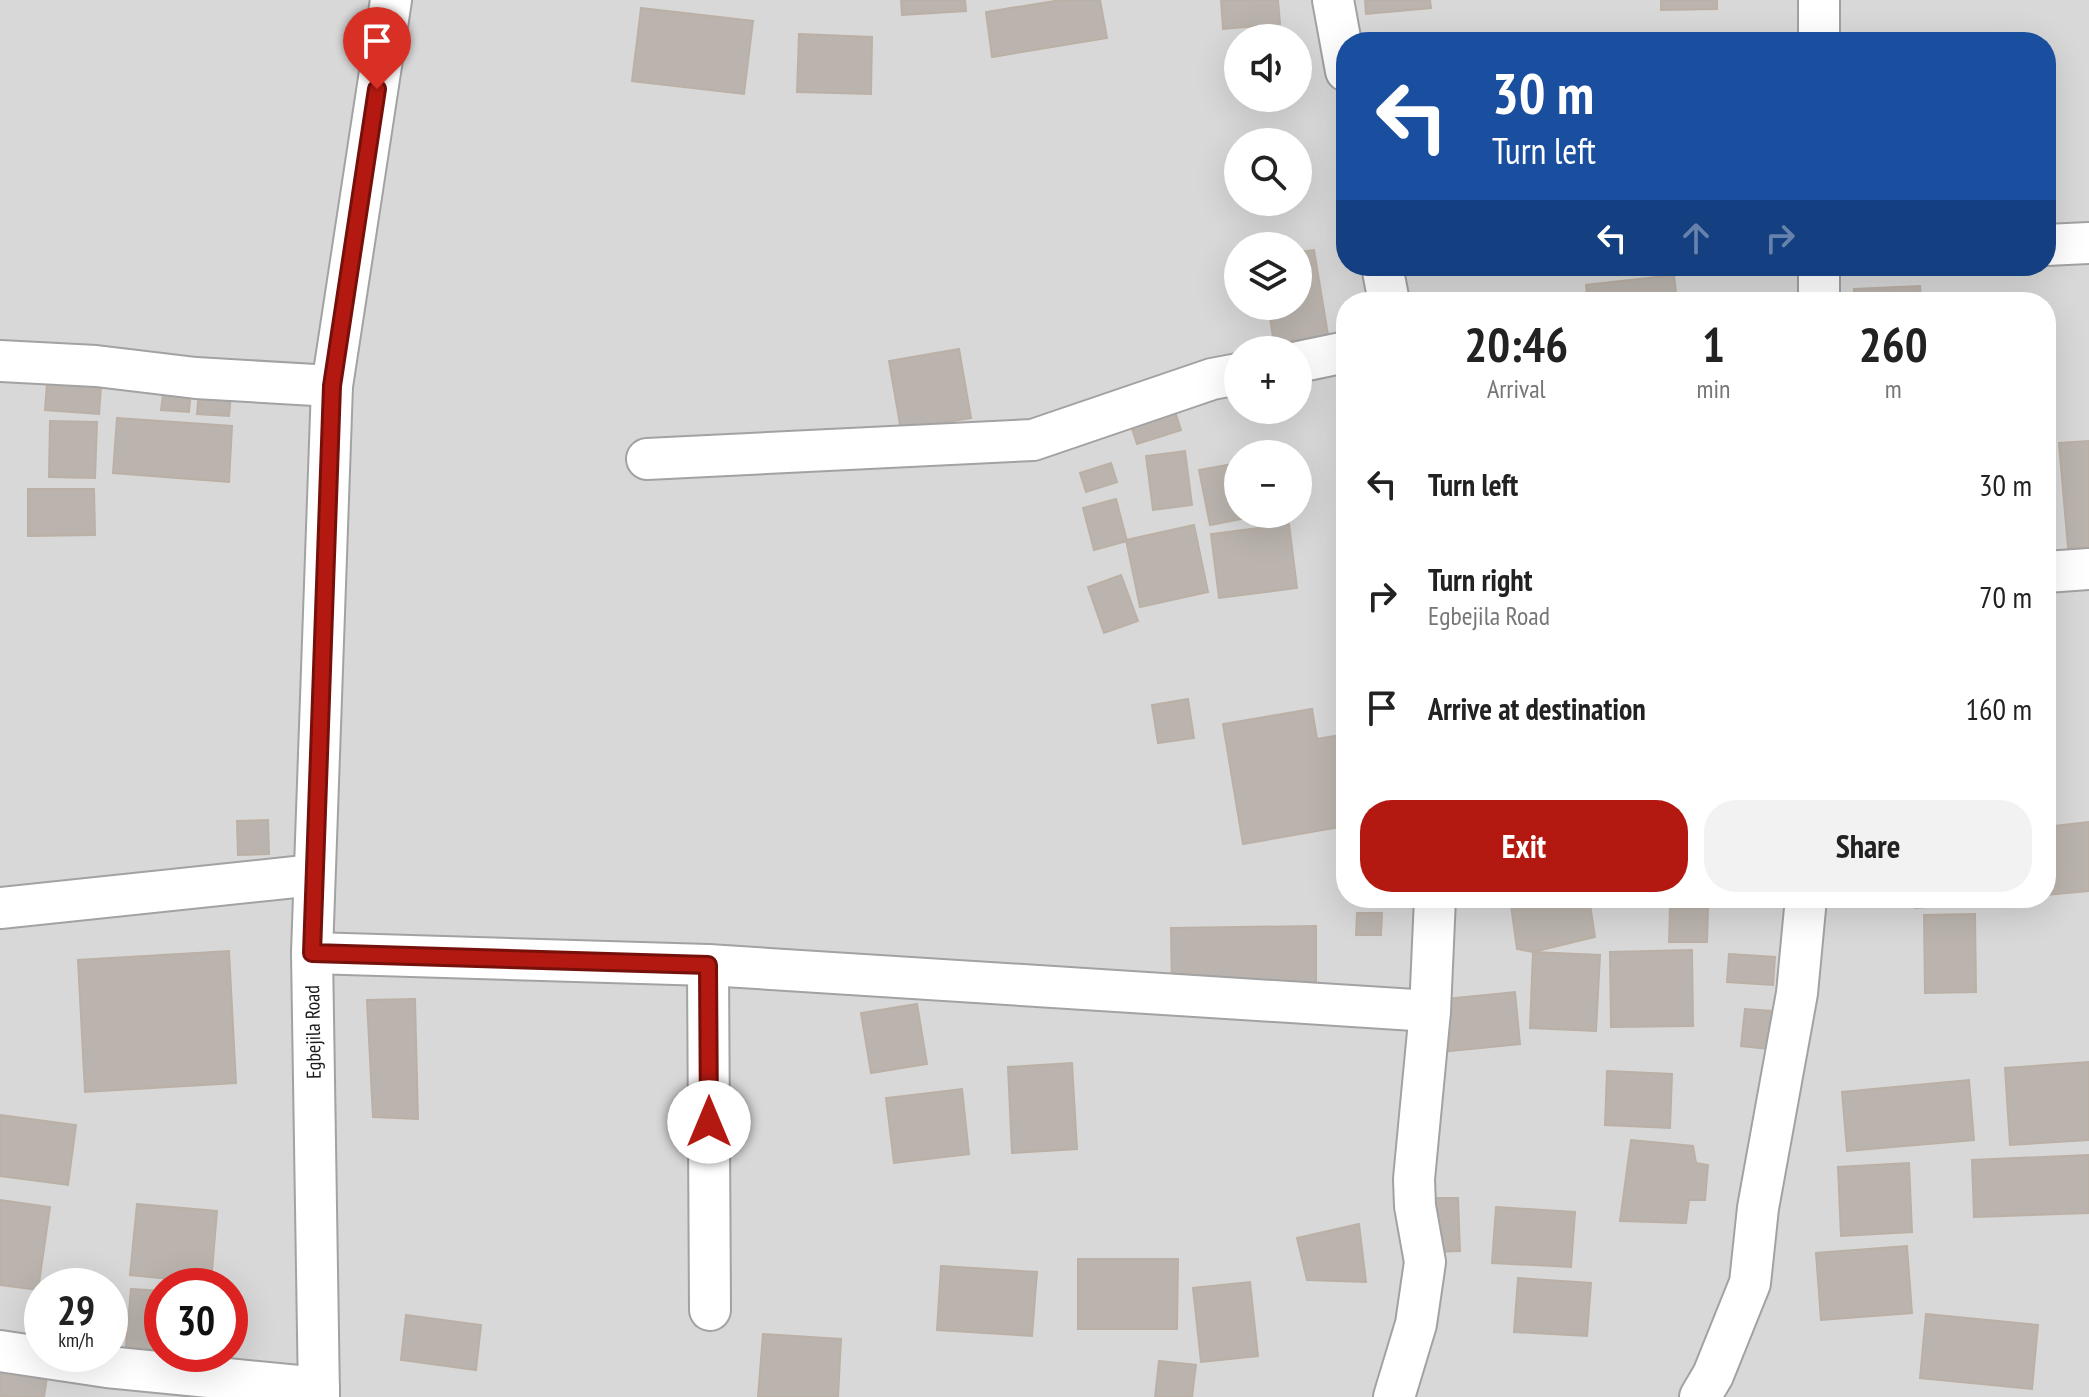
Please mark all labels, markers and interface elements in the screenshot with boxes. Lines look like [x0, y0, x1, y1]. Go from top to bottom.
pin [343, 7, 411, 89]
icon: arrive [355, 19, 399, 63]
map controls [1224, 24, 1312, 528]
button: sound [1224, 24, 1312, 112]
text: 30 m [1492, 57, 1594, 129]
icon: left [1360, 64, 1464, 168]
text: Turn left [1492, 127, 1596, 174]
button: search [1224, 128, 1312, 216]
icon: left [1590, 216, 1634, 260]
icon: ahead [1674, 216, 1718, 260]
icon: right [1758, 216, 1802, 260]
button: layers [1224, 232, 1312, 320]
text: 20:46 [1464, 313, 1568, 375]
text: 1 [1702, 313, 1725, 375]
text: 260 [1859, 313, 1928, 375]
button: + [1224, 336, 1312, 424]
text: Arrival [1487, 372, 1546, 405]
text: min [1696, 372, 1730, 405]
text: m [1885, 372, 1902, 405]
button: − [1224, 440, 1312, 528]
icon: left [1360, 462, 1404, 506]
text: Turn left [1428, 465, 1518, 504]
text: 30 m [1979, 465, 2032, 504]
text: Turn right [1428, 560, 1532, 599]
icon: right [1360, 574, 1404, 618]
text: 70 m [1979, 577, 2032, 616]
text: Egbejila Road [1428, 599, 1550, 632]
icon: arrive [1360, 686, 1404, 730]
text: Arrive at destination [1428, 689, 1646, 728]
text: 160 m [1966, 689, 2032, 728]
button: Exit [1360, 800, 1688, 892]
button: Share [1704, 800, 2032, 892]
street label: Egbejila Road [299, 985, 327, 1079]
position arrow [667, 1080, 751, 1164]
speed limit sign: 30 [144, 1268, 248, 1372]
text: 29 [57, 1284, 95, 1336]
text: km/h [58, 1327, 94, 1353]

